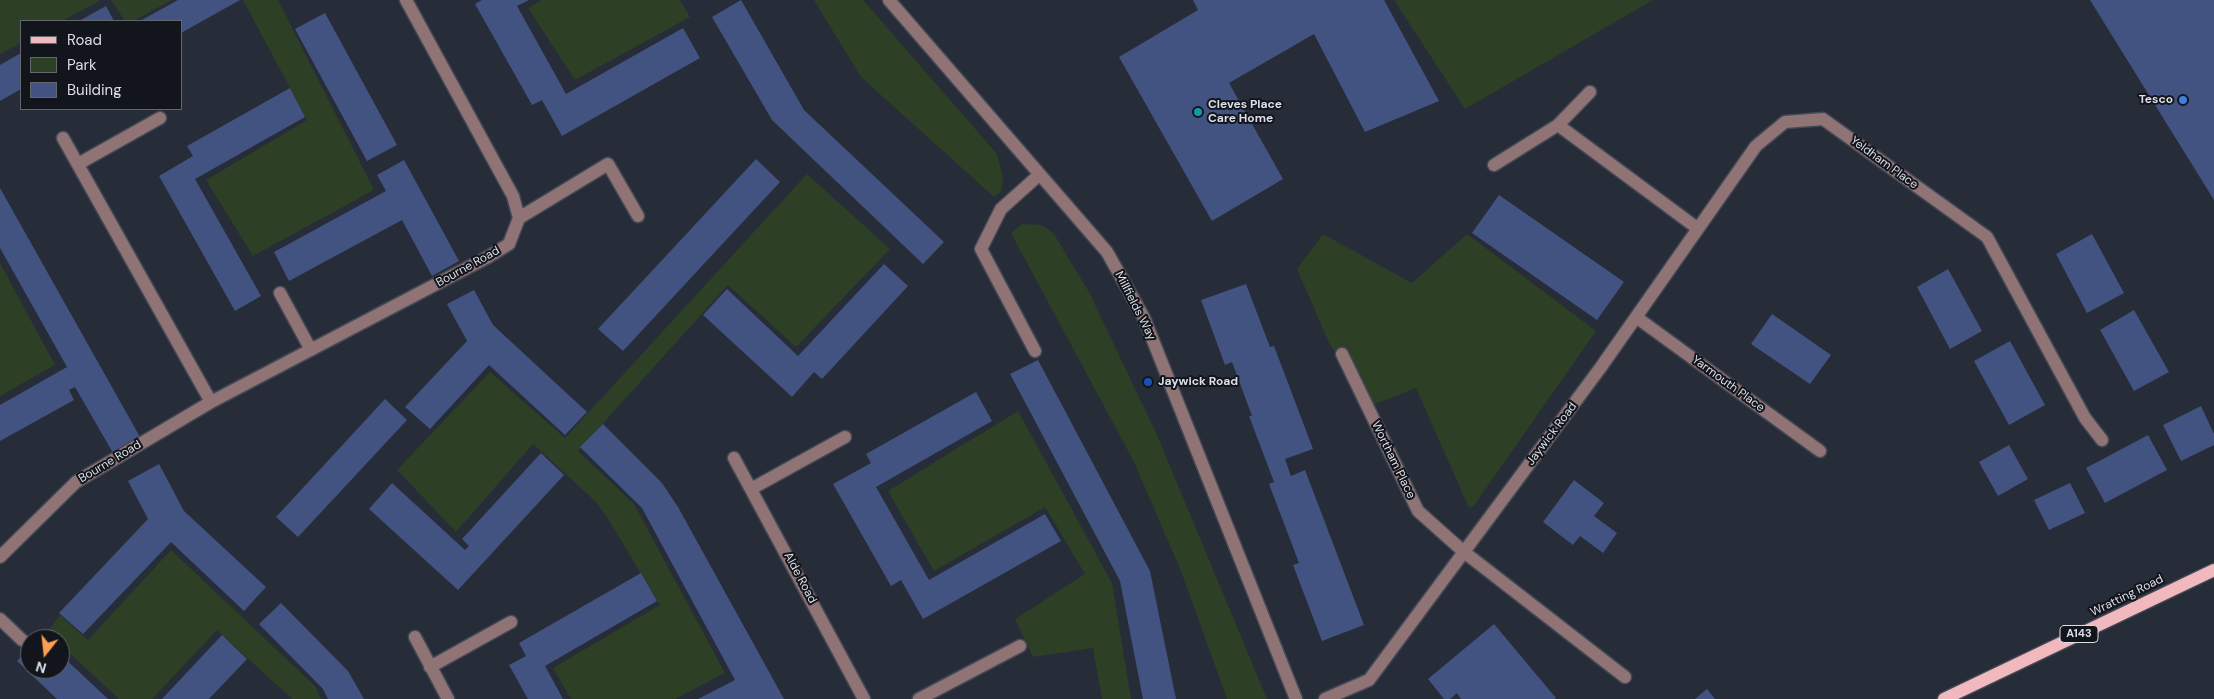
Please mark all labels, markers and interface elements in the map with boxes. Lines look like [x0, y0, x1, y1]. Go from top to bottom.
legend [20, 20, 182, 110]
text: Road [67, 30, 102, 50]
text: Park [67, 55, 97, 75]
text: Building [67, 80, 122, 100]
place label: Tesco [2139, 93, 2173, 107]
marker: Tesco [2177, 94, 2189, 106]
place label: Cleves Place Care Home [1208, 98, 1282, 126]
marker: Cleves Place Care Home [1192, 106, 1204, 118]
street label: Yeldham Place [1847, 134, 1921, 192]
street label: Bourne Road [434, 244, 502, 290]
street label: Millfields Way [1111, 269, 1159, 343]
street label: Yarmouth Place [1689, 353, 1767, 415]
place label: Jaywick Road [1158, 375, 1238, 389]
marker: Jaywick Road [1142, 376, 1154, 388]
street label: Jaywick Road [1524, 400, 1580, 468]
street label: Wortham Place [1368, 419, 1418, 501]
street label: Bourne Road [76, 438, 144, 486]
street label: Alde Road [780, 550, 820, 606]
street label: Wratting Road [2088, 572, 2166, 620]
road number: A143 [2060, 626, 2098, 642]
north arrow [20, 629, 70, 679]
text: N [34, 657, 49, 678]

